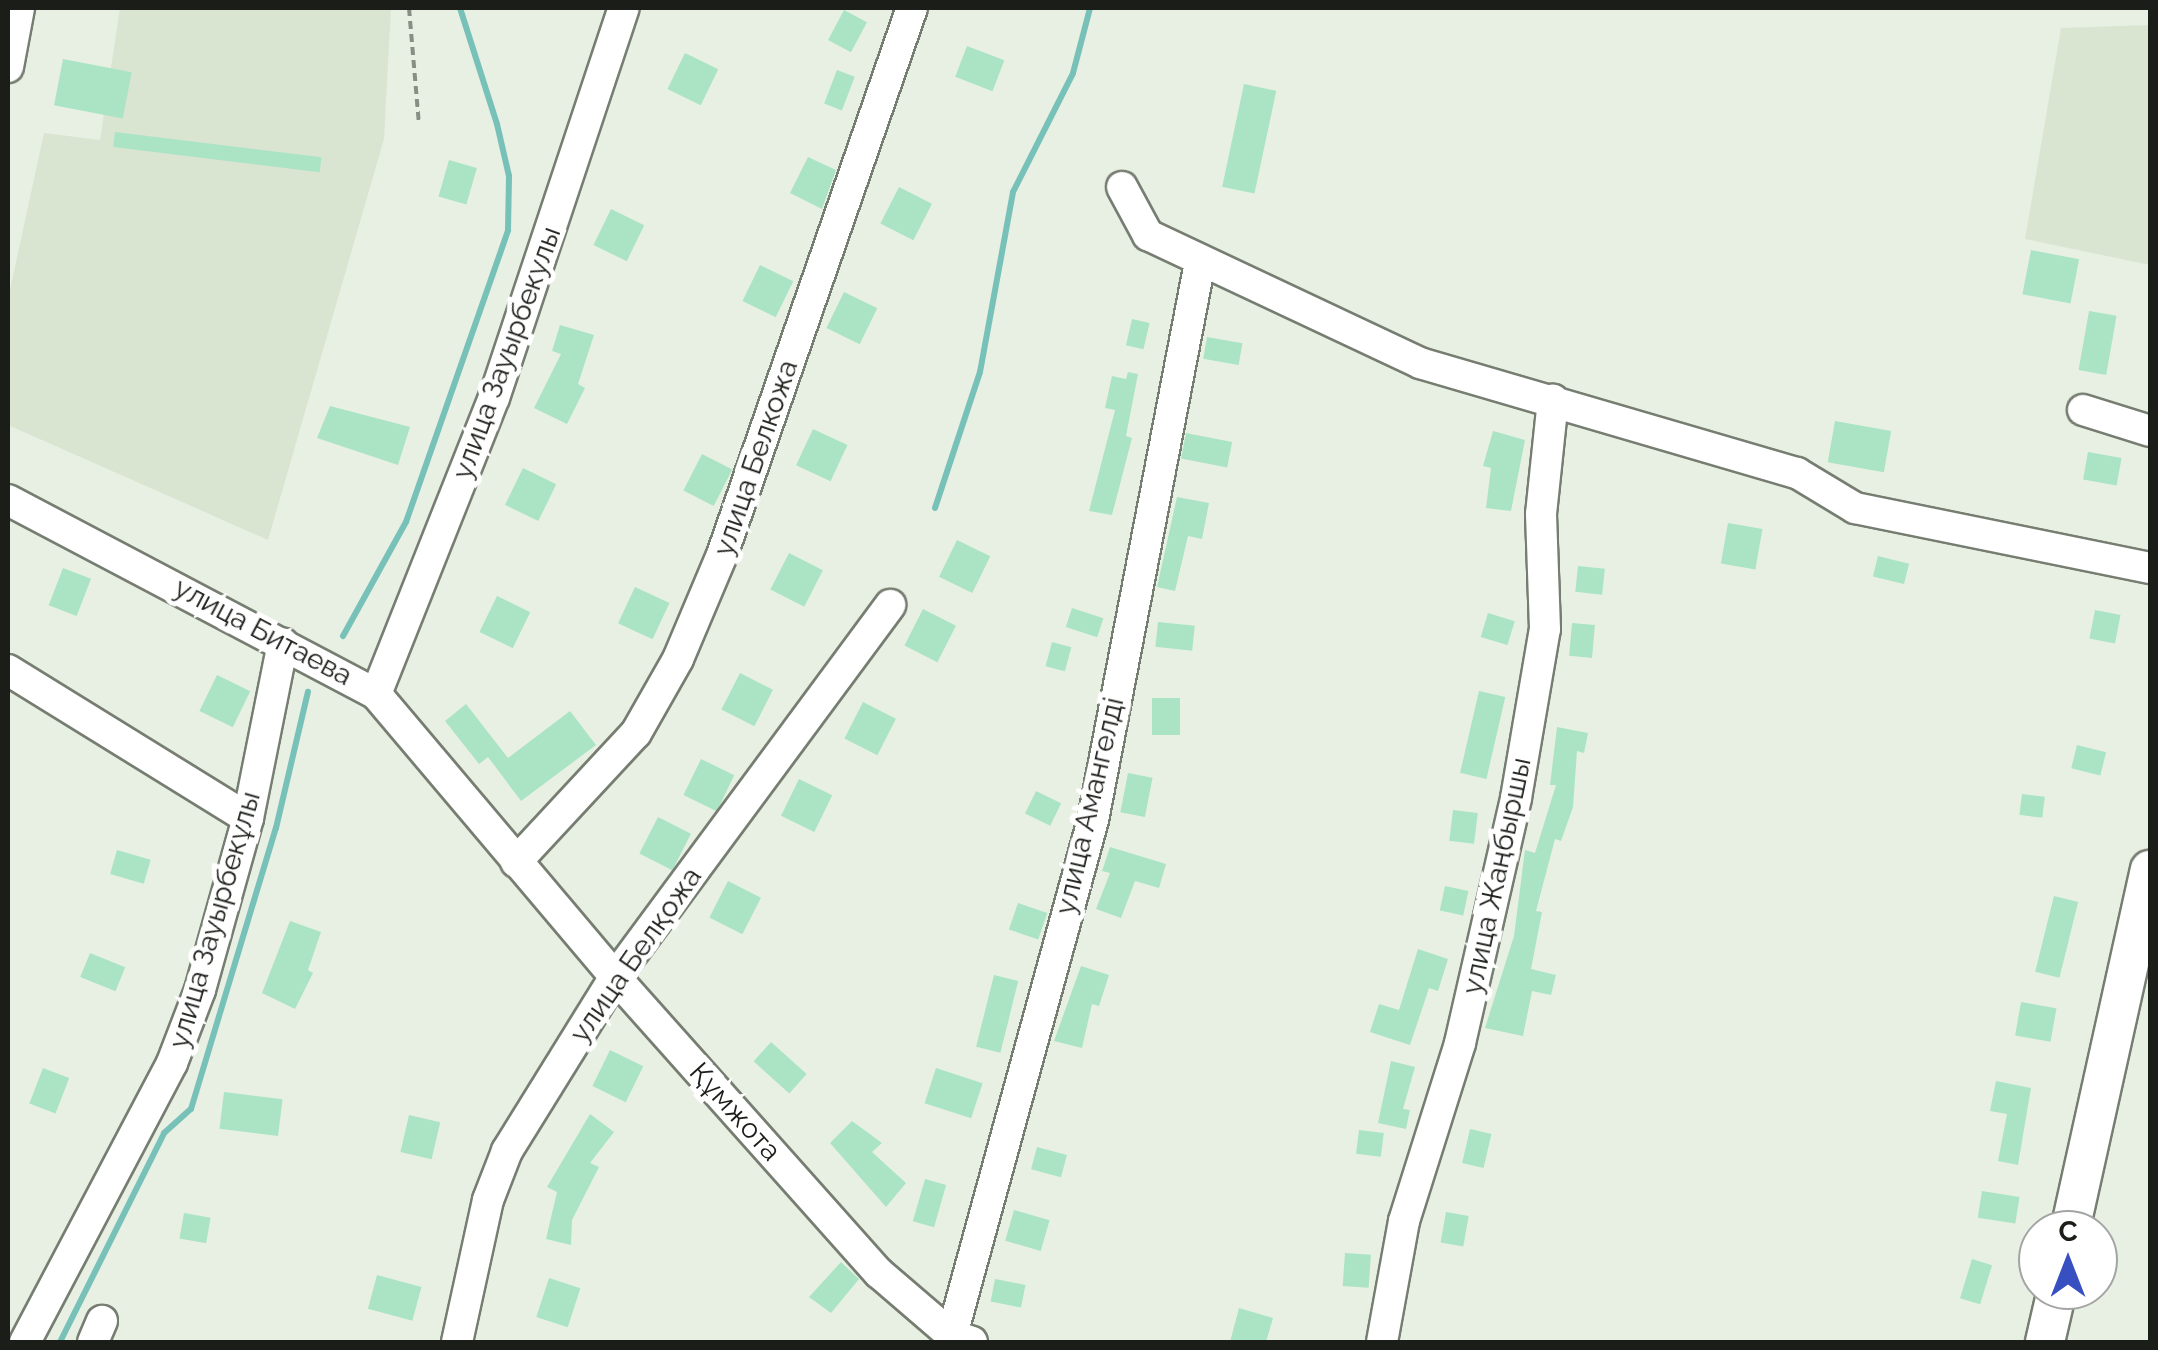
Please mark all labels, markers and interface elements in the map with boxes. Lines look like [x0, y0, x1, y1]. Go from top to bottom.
street label: улица Зауырбекулы [446, 222, 568, 484]
street label: улица Белкожа [707, 356, 805, 560]
street label: улица Битаева [168, 571, 358, 693]
street label: улица Амангелді [1049, 694, 1131, 918]
street label: улица Жаңбыршы [1456, 755, 1538, 997]
street label: улица Зауырбекұлы [162, 788, 268, 1052]
street label: улица Белқожа [563, 861, 709, 1049]
street label: Құмжота [682, 1056, 788, 1168]
north arrow [2018, 1210, 2118, 1310]
text: С [2058, 1215, 2078, 1248]

